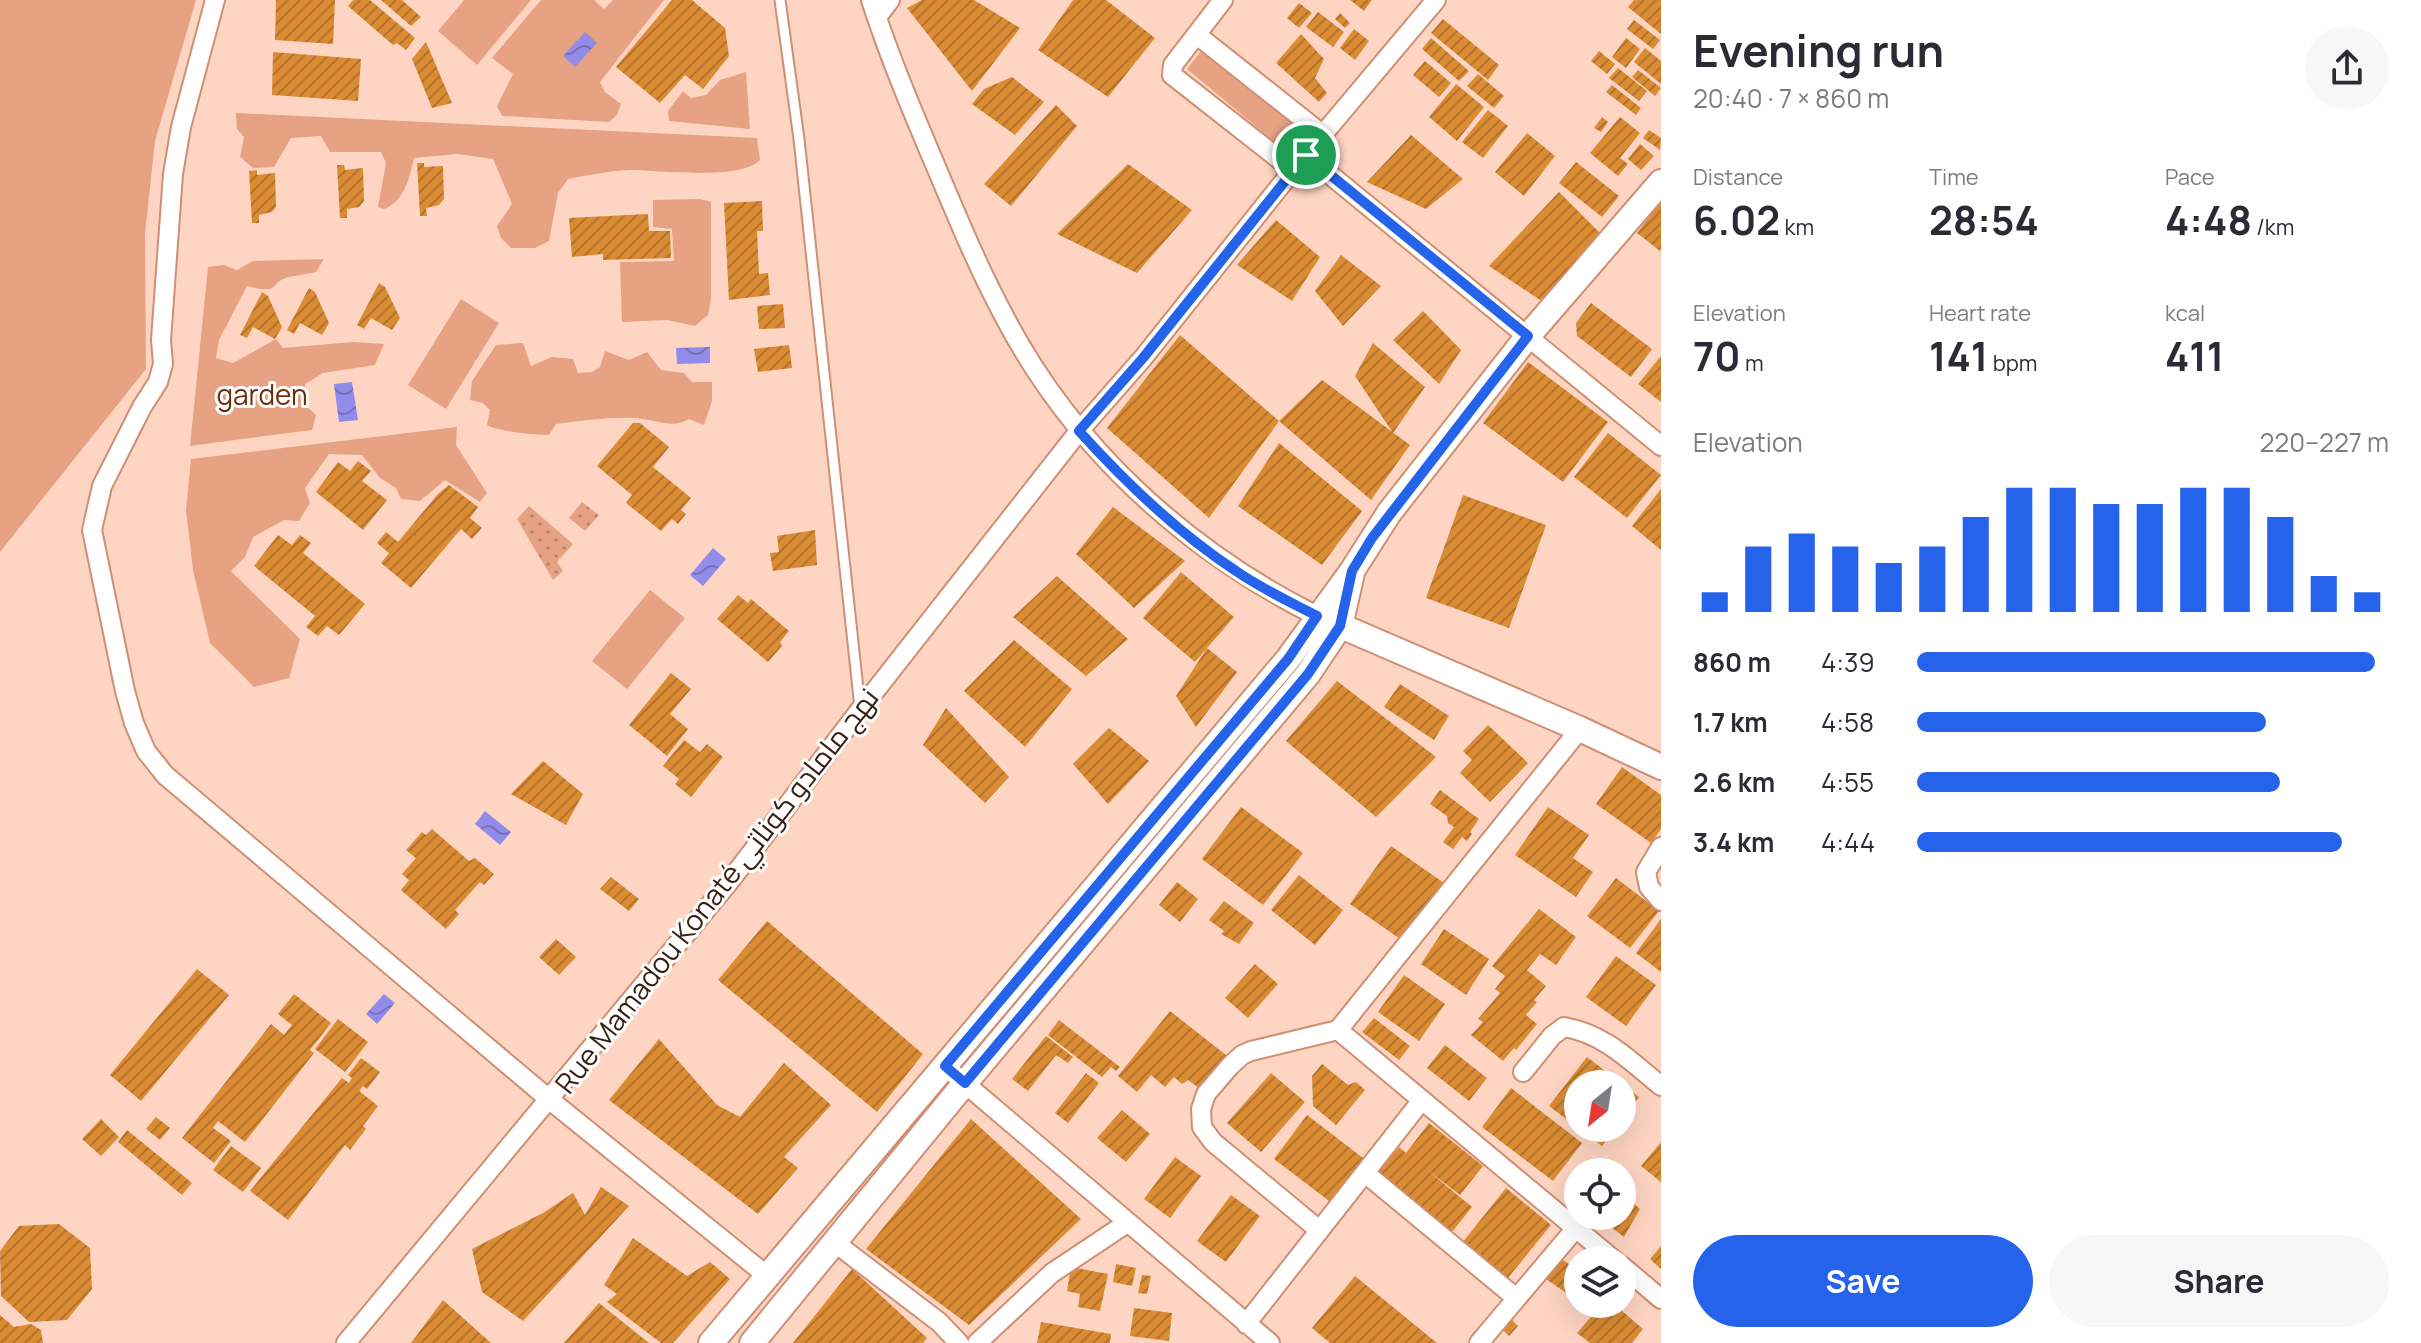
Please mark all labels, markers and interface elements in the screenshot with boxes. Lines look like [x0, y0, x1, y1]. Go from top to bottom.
text: Evening run [1693, 20, 1944, 80]
button: share [2305, 26, 2389, 110]
text: 20:40 · 7 × 860 m [1693, 80, 1889, 116]
pin [1272, 121, 1340, 189]
icon: arrive [1284, 133, 1328, 177]
text: Distance [1693, 162, 1783, 192]
text: Time [1929, 162, 1979, 192]
text: Pace [2165, 162, 2215, 192]
text: 6.02 [1693, 192, 1780, 247]
text: 28:54 [1929, 192, 2039, 247]
text: 4:48 [2165, 192, 2252, 247]
text: km [1780, 212, 1814, 242]
text: /km [2252, 212, 2294, 242]
text: Elevation [1693, 298, 1786, 328]
text: Heart rate [1929, 298, 2031, 328]
text: kcal [2165, 298, 2205, 328]
text: 70 [1693, 328, 1741, 383]
text: 141 [1929, 328, 1988, 383]
text: 411 [2165, 328, 2224, 383]
text: m [1741, 348, 1764, 378]
text: bpm [1988, 348, 2038, 378]
park label: garden [216, 375, 308, 413]
text: Elevation [1693, 424, 1803, 460]
text: 220–227 m [2260, 424, 2389, 460]
text: 860 m [1693, 644, 1771, 680]
text: 4:39 [1821, 644, 1875, 680]
street label: Rue Mamadou Konaté نهج مامادو كوناتي [546, 679, 890, 1103]
text: 1.7 km [1693, 704, 1768, 740]
text: 4:58 [1821, 704, 1874, 740]
text: 2.6 km [1693, 764, 1775, 800]
text: 4:55 [1821, 764, 1874, 800]
text: 3.4 km [1693, 824, 1774, 860]
text: 4:44 [1821, 824, 1875, 860]
north arrow [1564, 1070, 1636, 1142]
map controls [1564, 1070, 1636, 1318]
button: locate [1564, 1158, 1636, 1230]
button: Save [1693, 1235, 2033, 1327]
button: Share [2049, 1235, 2389, 1327]
button: layers [1564, 1246, 1636, 1318]

